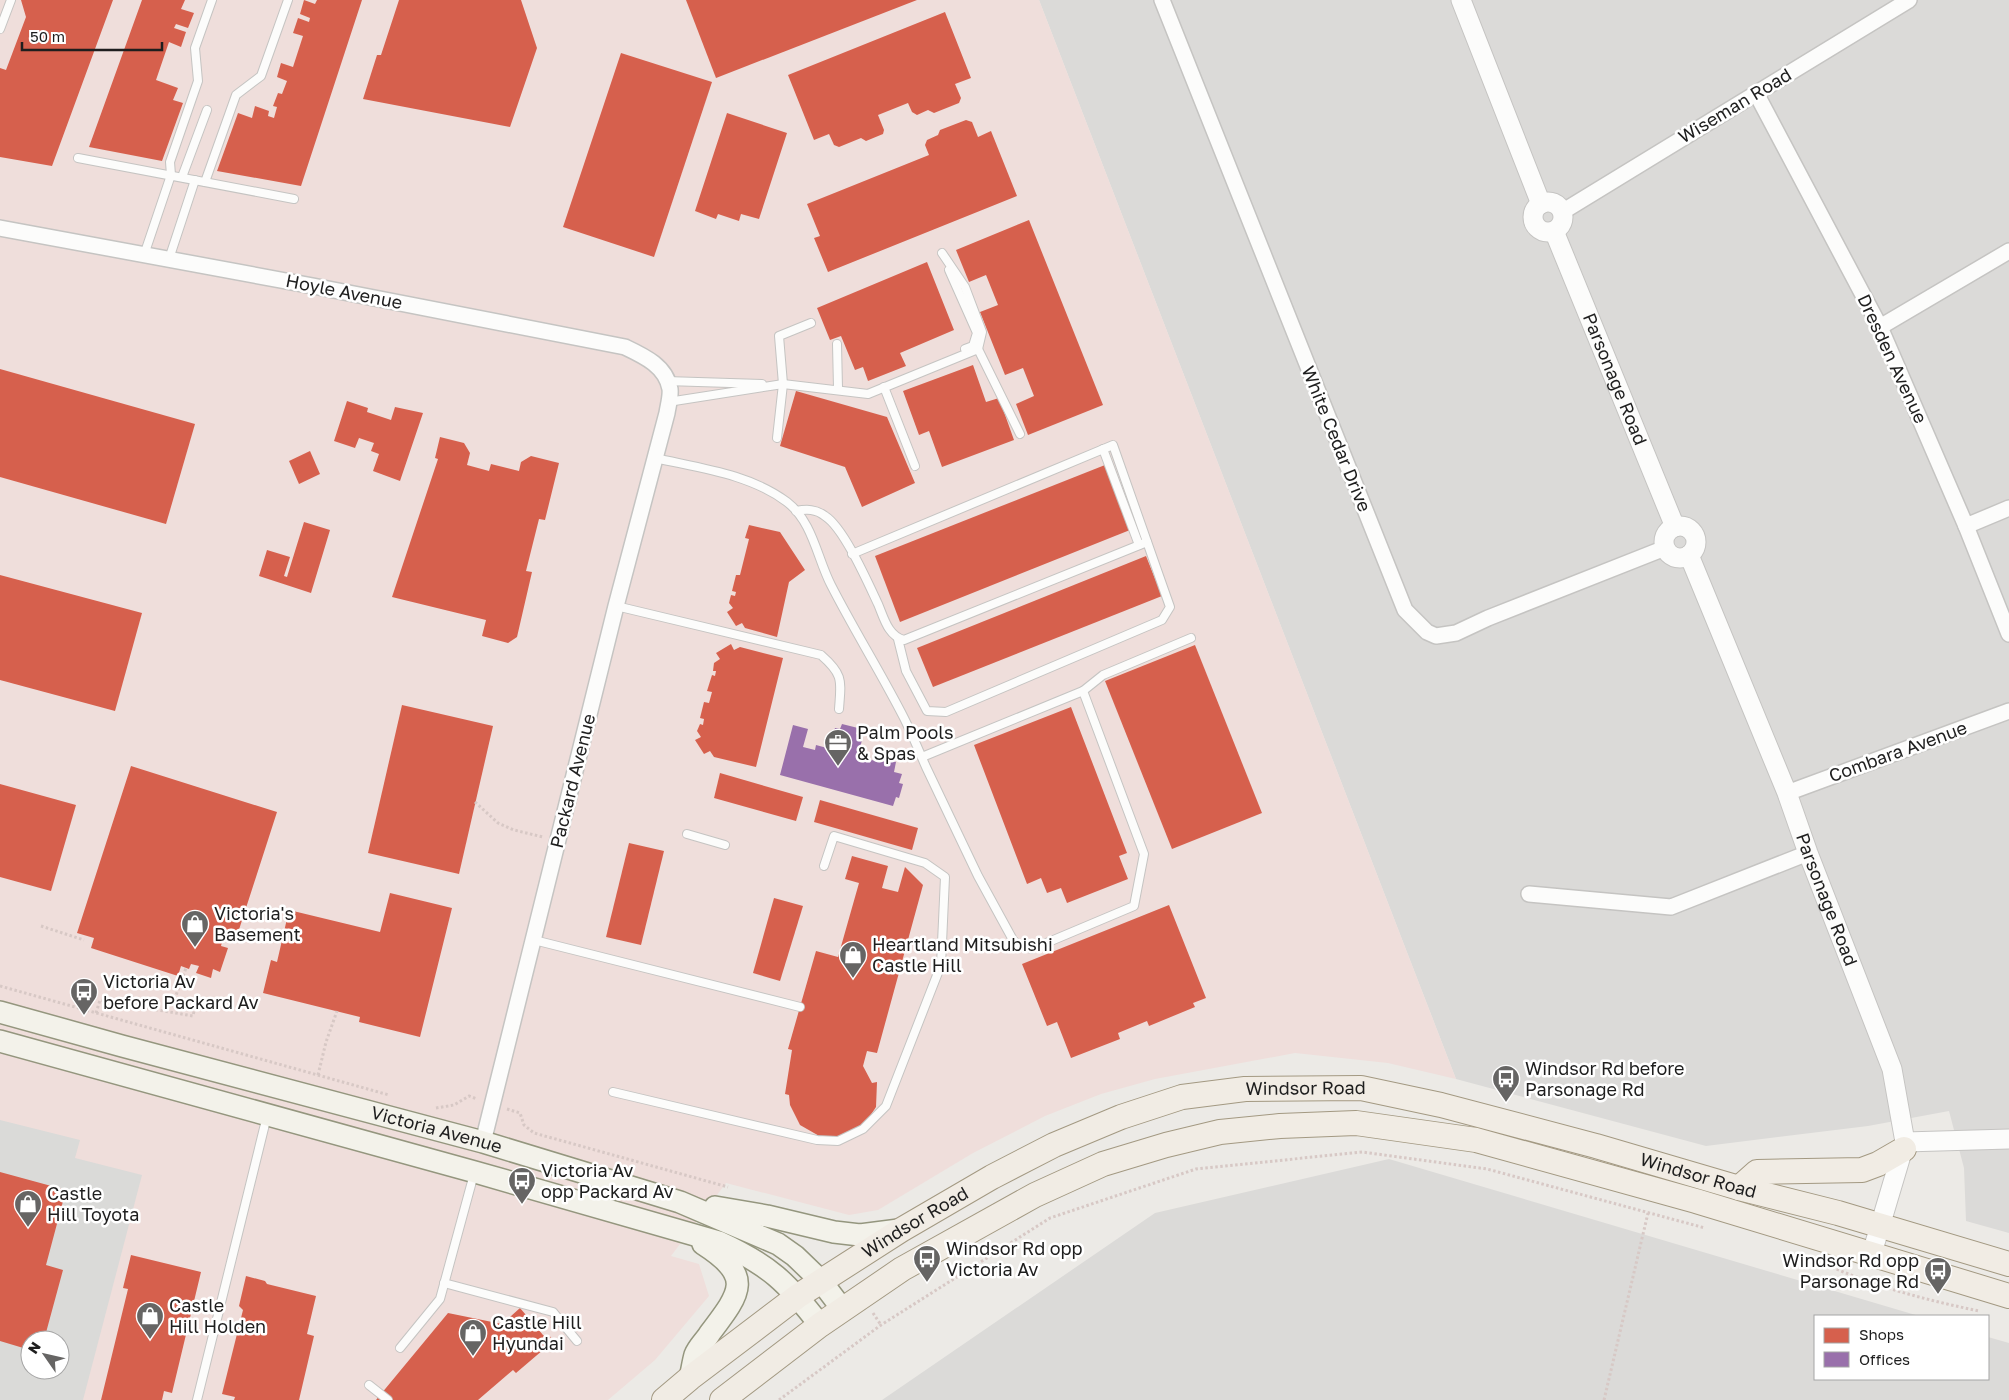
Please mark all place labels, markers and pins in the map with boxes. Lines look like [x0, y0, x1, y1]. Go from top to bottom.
place label: Palm Pools & Spas [857, 721, 953, 764]
office icon: Palm Pools & Spas [823, 728, 853, 767]
place label: Victoria's Basement [214, 902, 301, 945]
shop icon: Victoria's Basement [180, 909, 210, 948]
place label: Heartland Mitsubishi Castle Hill [872, 933, 1053, 976]
shop icon: Heartland Mitsubishi Castle Hill [838, 940, 868, 979]
place label: Victoria Av before Packard Av [103, 970, 259, 1013]
bus stop icon: Victoria Av before Packard Av [69, 977, 99, 1016]
place label: Windsor Rd before Parsonage Rd [1525, 1057, 1685, 1100]
bus stop icon: Windsor Rd before Parsonage Rd [1491, 1064, 1521, 1103]
place label: Victoria Av opp Packard Av [541, 1159, 674, 1202]
bus stop icon: Victoria Av opp Packard Av [507, 1166, 537, 1205]
place label: Castle Hill Toyota [47, 1182, 139, 1225]
shop icon: Castle Hill Toyota [13, 1189, 43, 1228]
place label: Windsor Rd opp Victoria Av [946, 1237, 1083, 1280]
bus stop icon: Windsor Rd opp Victoria Av [912, 1244, 942, 1283]
place label: Windsor Rd opp Parsonage Rd [1782, 1249, 1919, 1292]
bus stop icon: Windsor Rd opp Parsonage Rd [1923, 1256, 1953, 1295]
place label: Castle Hill Holden [169, 1294, 266, 1337]
shop icon: Castle Hill Holden [135, 1301, 165, 1340]
place label: Castle Hill Hyundai [492, 1311, 582, 1354]
shop icon: Castle Hill Hyundai [458, 1318, 488, 1357]

